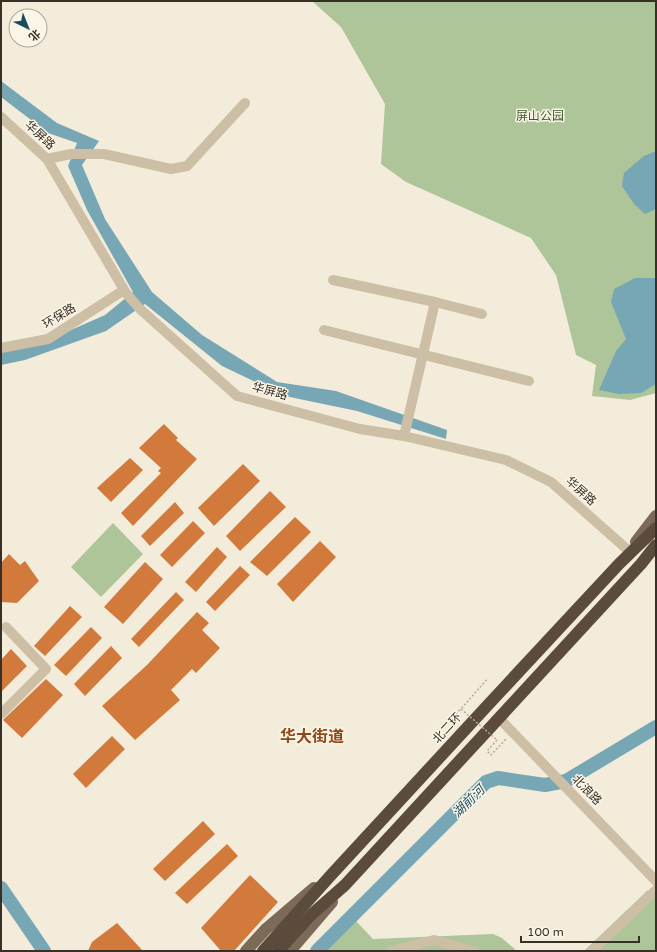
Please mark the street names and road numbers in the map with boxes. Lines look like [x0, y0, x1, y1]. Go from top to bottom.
street label: 华屏路 [22, 118, 58, 152]
street label: 环保路 [40, 301, 78, 331]
street label: 华屏路 [251, 380, 289, 402]
street label: 华屏路 [563, 474, 599, 508]
street label: 北二环 [430, 710, 464, 746]
street label: 北浪路 [569, 772, 605, 808]

